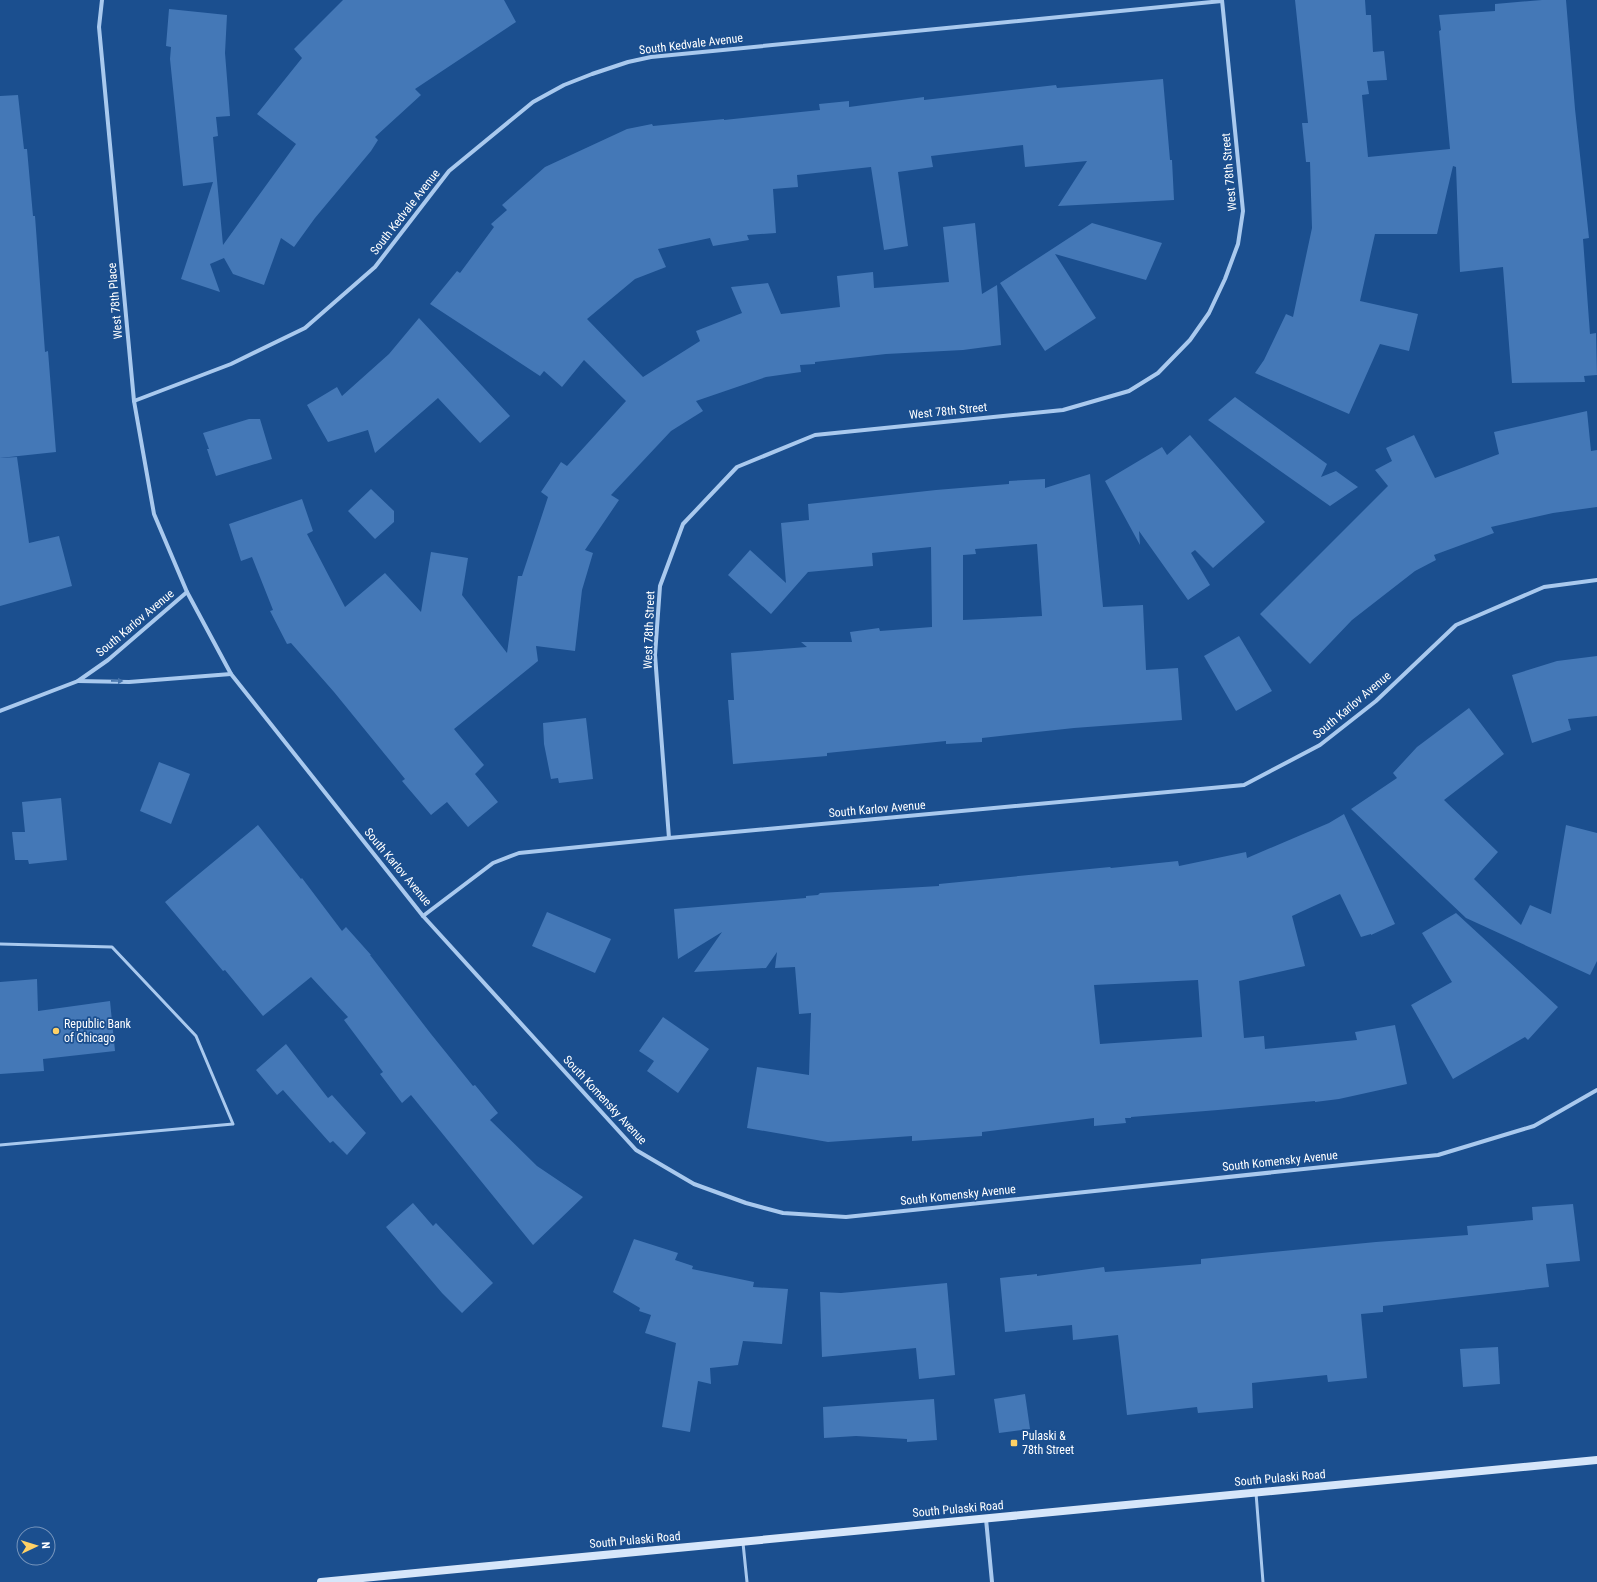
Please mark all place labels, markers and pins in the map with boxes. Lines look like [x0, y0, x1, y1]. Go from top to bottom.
place label: Republic Bank of Chicago [64, 1017, 132, 1045]
marker: Republic Bank of Chicago [51, 1026, 61, 1036]
place label: Pulaski & 78th Street [1022, 1429, 1075, 1457]
marker: Pulaski & 78th Street [1009, 1438, 1019, 1448]

